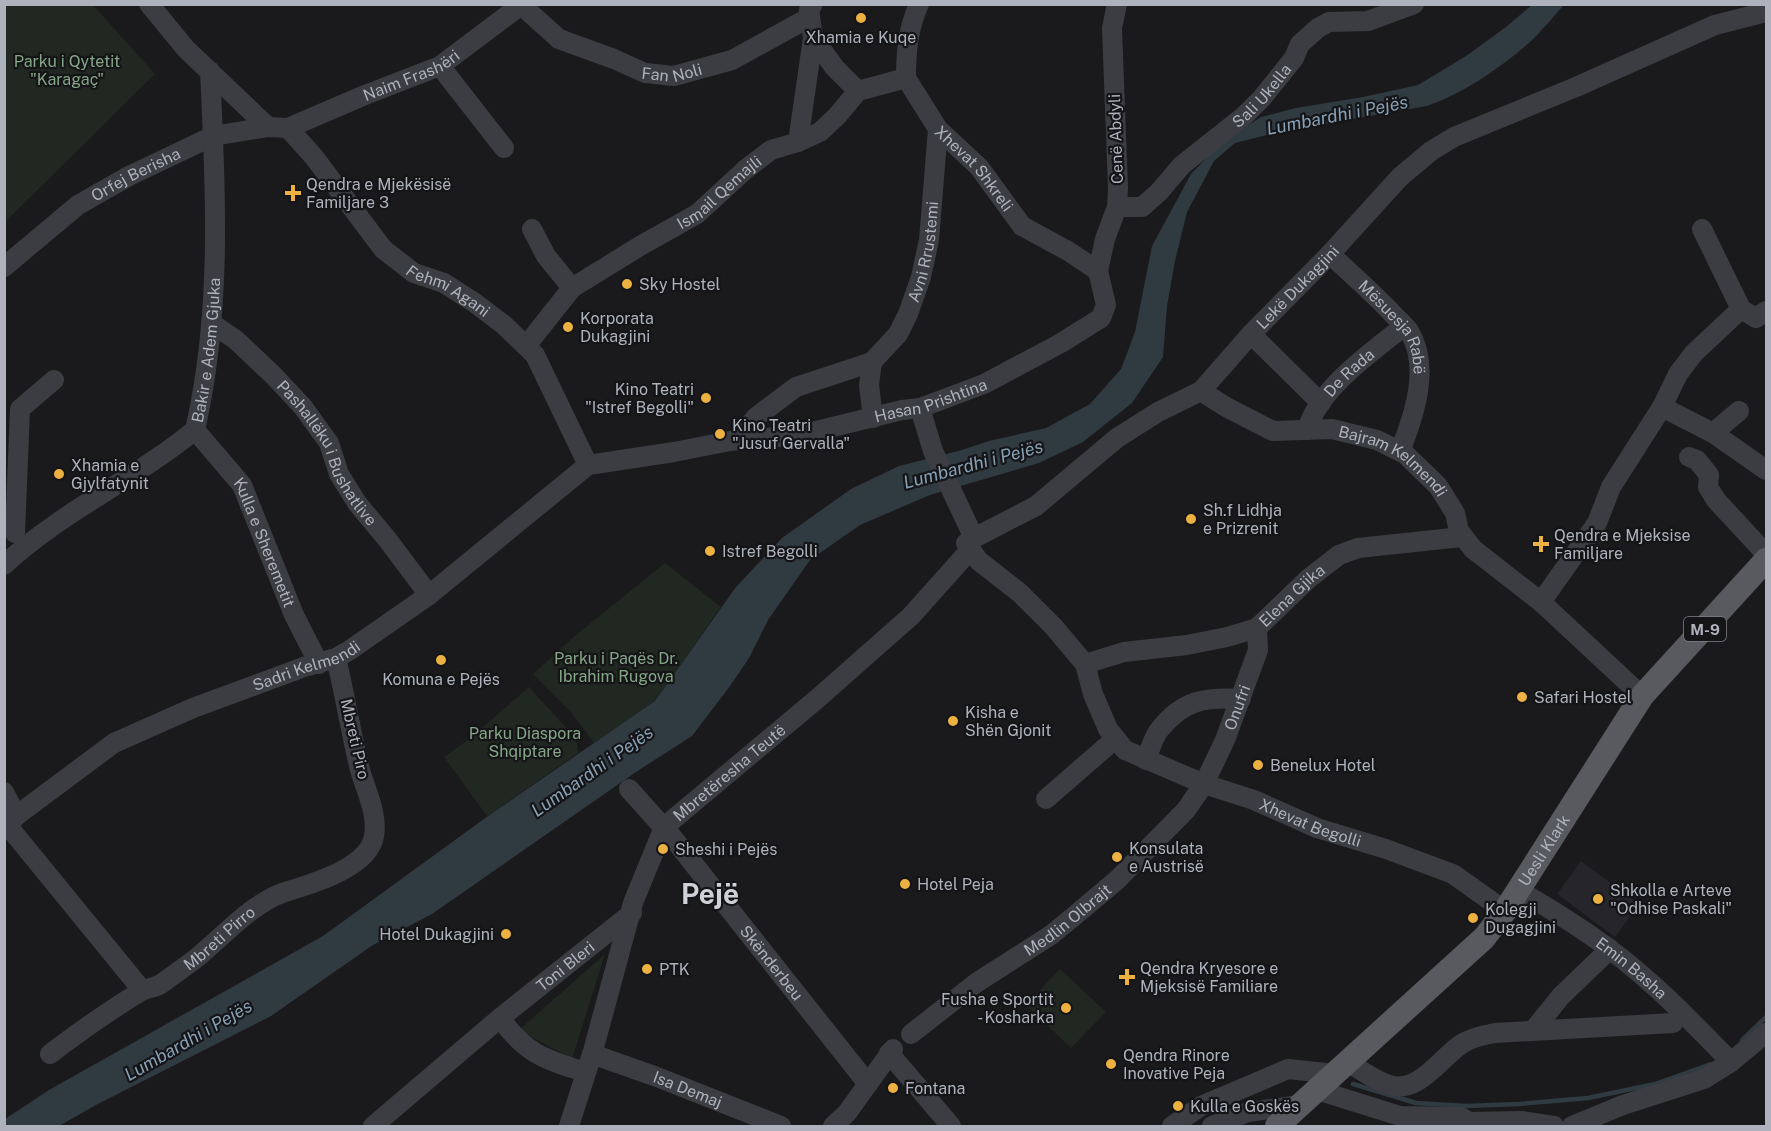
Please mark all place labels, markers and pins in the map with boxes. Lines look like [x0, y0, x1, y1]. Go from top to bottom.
marker: Xhamia e Kuqe [854, 11, 868, 25]
place label: Xhamia e Kuqe [806, 28, 916, 47]
place label: Qendra e Mjekësisë Familjare 3 [306, 175, 451, 212]
marker: Qendra e Mjekësisë Familjare 3 [284, 184, 302, 202]
place label: Sky Hostel [639, 275, 720, 294]
marker: Sky Hostel [620, 277, 634, 291]
place label: Korporata Dukagjini [580, 309, 654, 346]
marker: Korporata Dukagjini [561, 320, 575, 334]
place label: Kino Teatri "Istref Begolli" [585, 380, 694, 417]
marker: Kino Teatri "Istref Begolli" [699, 391, 713, 405]
place label: Kino Teatri "Jusuf Gervalla" [732, 416, 850, 453]
marker: Kino Teatri "Jusuf Gervalla" [713, 427, 727, 441]
place label: Xhamia e Gjylfatynit [71, 456, 149, 493]
marker: Xhamia e Gjylfatynit [52, 467, 66, 481]
place label: Sh.f Lidhja e Prizrenit [1203, 501, 1282, 538]
marker: Sh.f Lidhja e Prizrenit [1184, 512, 1198, 526]
place label: Qendra e Mjeksise Familjare [1554, 526, 1691, 563]
marker: Qendra e Mjeksise Familjare [1532, 535, 1550, 553]
place label: Istref Begolli [722, 542, 818, 561]
marker: Istref Begolli [703, 544, 717, 558]
marker: Komuna e Pejës [434, 653, 448, 667]
place label: Komuna e Pejës [382, 670, 500, 689]
place label: Safari Hostel [1534, 688, 1632, 707]
marker: Safari Hostel [1515, 690, 1529, 704]
place label: Kisha e Shën Gjonit [965, 703, 1052, 740]
marker: Kisha e Shën Gjonit [946, 714, 960, 728]
place label: Benelux Hotel [1270, 756, 1376, 775]
marker: Benelux Hotel [1251, 758, 1265, 772]
place label: Konsulata e Austrisë [1129, 839, 1204, 876]
place label: Sheshi i Pejës [675, 840, 777, 859]
marker: Sheshi i Pejës [656, 842, 670, 856]
marker: Konsulata e Austrisë [1110, 850, 1124, 864]
place label: Hotel Peja [917, 875, 994, 894]
marker: Hotel Peja [898, 877, 912, 891]
place label: Shkolla e Arteve "Odhise Paskali" [1610, 881, 1732, 918]
marker: Shkolla e Arteve "Odhise Paskali" [1591, 892, 1605, 906]
place label: Kolegji Dugagjini [1485, 900, 1556, 937]
marker: Kolegji Dugagjini [1466, 911, 1480, 925]
place label: Hotel Dukagjini [379, 925, 494, 944]
marker: Hotel Dukagjini [499, 927, 513, 941]
place label: Qendra Kryesore e Mjeksisë Familiare [1140, 959, 1278, 996]
place label: PTK [659, 960, 690, 979]
marker: PTK [640, 962, 654, 976]
marker: Qendra Kryesore e Mjeksisë Familiare [1118, 968, 1136, 986]
place label: Fusha e Sportit - Kosharka [941, 990, 1054, 1027]
marker: Fusha e Sportit - Kosharka [1059, 1001, 1073, 1015]
place label: Qendra Rinore Inovative Peja [1123, 1046, 1230, 1083]
marker: Qendra Rinore Inovative Peja [1104, 1057, 1118, 1071]
place label: Fontana [905, 1079, 965, 1098]
marker: Fontana [886, 1081, 900, 1095]
place label: Kulla e Goskës [1190, 1097, 1299, 1116]
marker: Kulla e Goskës [1171, 1099, 1185, 1113]

